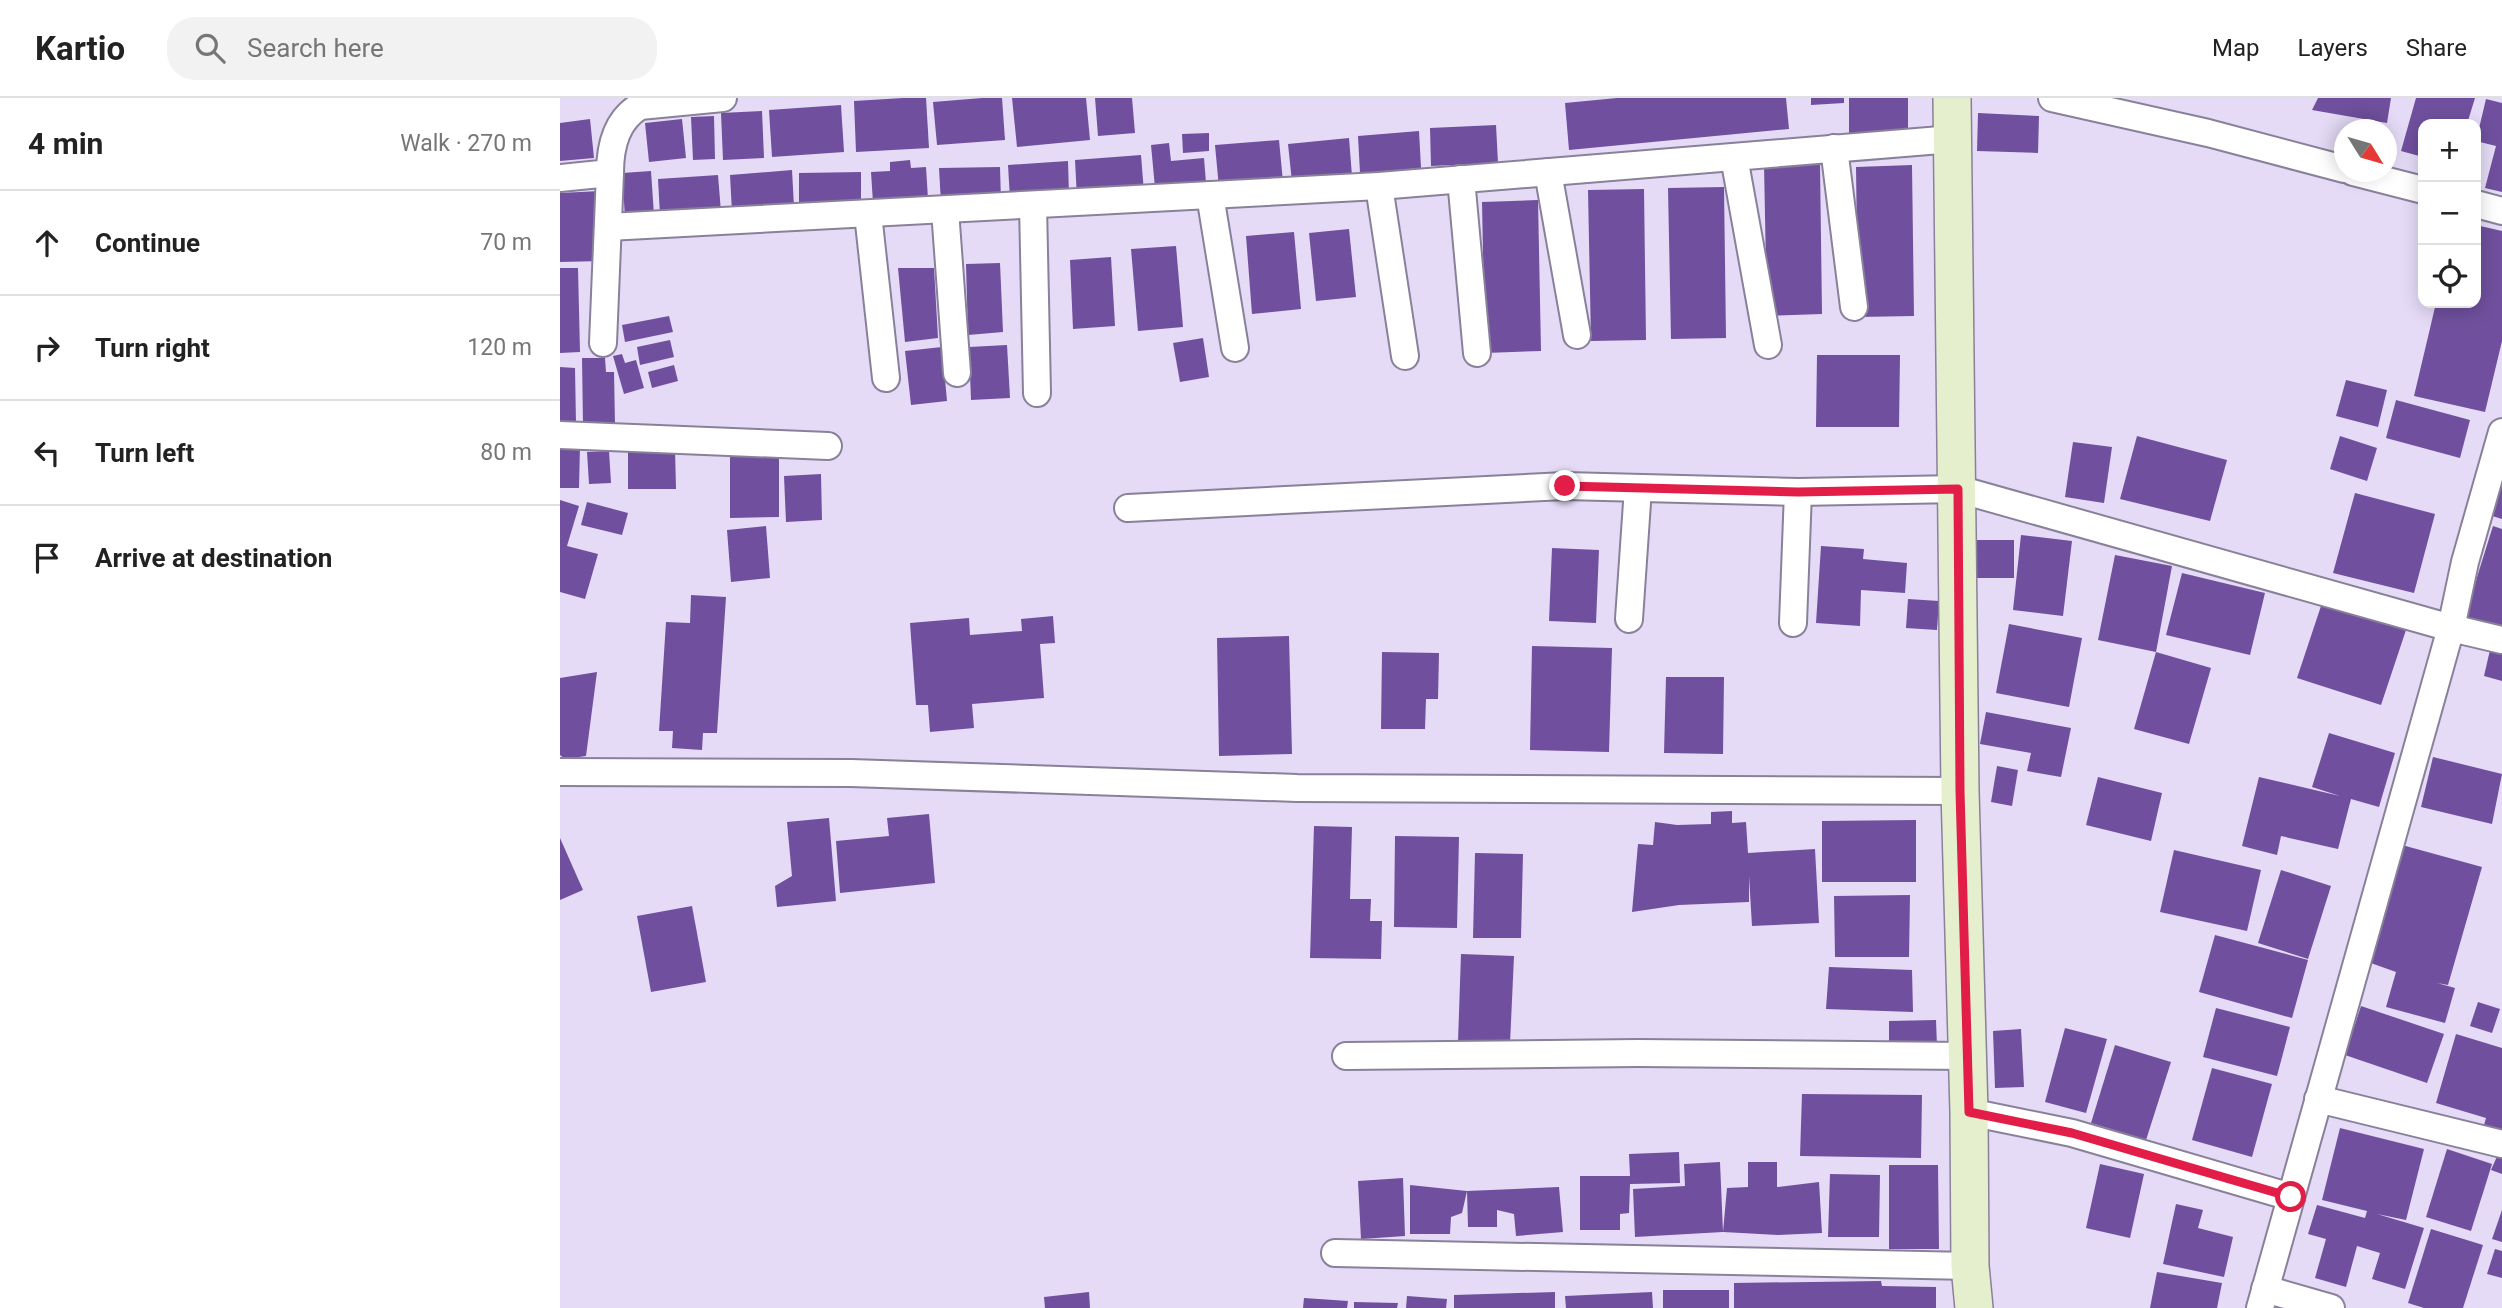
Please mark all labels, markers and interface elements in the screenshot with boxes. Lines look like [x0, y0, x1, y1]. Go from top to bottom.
search box [167, 17, 657, 80]
text: Kartio [35, 29, 125, 68]
icon: search [191, 29, 229, 67]
text: Search here [247, 33, 384, 63]
text: Map [2212, 34, 2260, 62]
text: Layers [2298, 34, 2368, 62]
text: Share [2406, 34, 2467, 62]
north arrow [2334, 119, 2397, 182]
map controls [2418, 119, 2481, 308]
button: + [2418, 119, 2481, 182]
text: 4 min [28, 126, 103, 161]
text: Walk · 270 m [400, 130, 532, 157]
button: − [2418, 182, 2481, 245]
icon: ahead [28, 224, 66, 262]
text: Continue [95, 228, 200, 258]
text: 70 m [480, 229, 532, 256]
button: locate [2418, 245, 2481, 308]
icon: right [28, 329, 66, 367]
text: Turn right [95, 333, 210, 363]
text: 120 m [467, 334, 532, 361]
icon: left [28, 434, 66, 472]
text: Turn left [95, 438, 194, 468]
text: 80 m [480, 439, 532, 466]
route end [1549, 470, 1580, 501]
icon: arrive [28, 539, 66, 577]
text: Arrive at destination [95, 543, 332, 573]
route start [2275, 1181, 2306, 1212]

